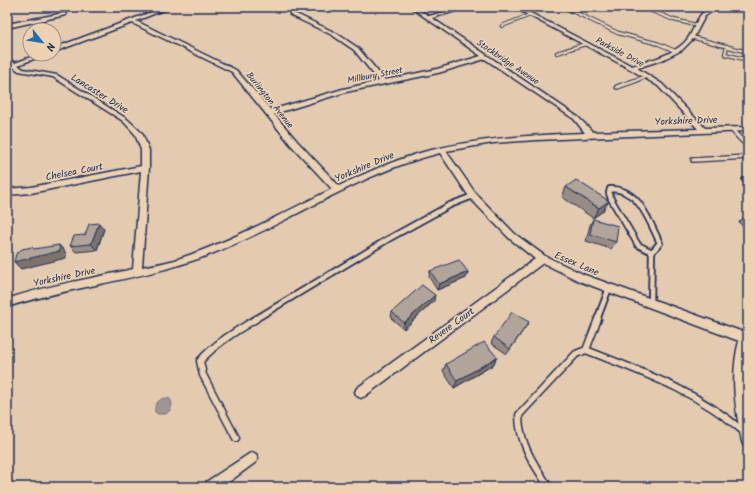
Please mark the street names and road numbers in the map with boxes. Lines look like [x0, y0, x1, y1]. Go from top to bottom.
street label: Parkside Drive [593, 33, 647, 72]
street label: Stockbridge Avenue [473, 36, 542, 89]
street label: Millbury Street [346, 63, 405, 88]
street label: Burlington Avenue [242, 69, 297, 132]
street label: Lancaster Drive [67, 70, 132, 118]
street label: Yorkshire Drive [654, 112, 718, 130]
street label: Yorkshire Drive [332, 147, 397, 187]
street label: Chelsea Court [44, 159, 104, 185]
street label: Essex Lane [552, 247, 602, 281]
street label: Yorkshire Drive [32, 263, 97, 291]
street label: Revere Court [425, 304, 478, 348]

